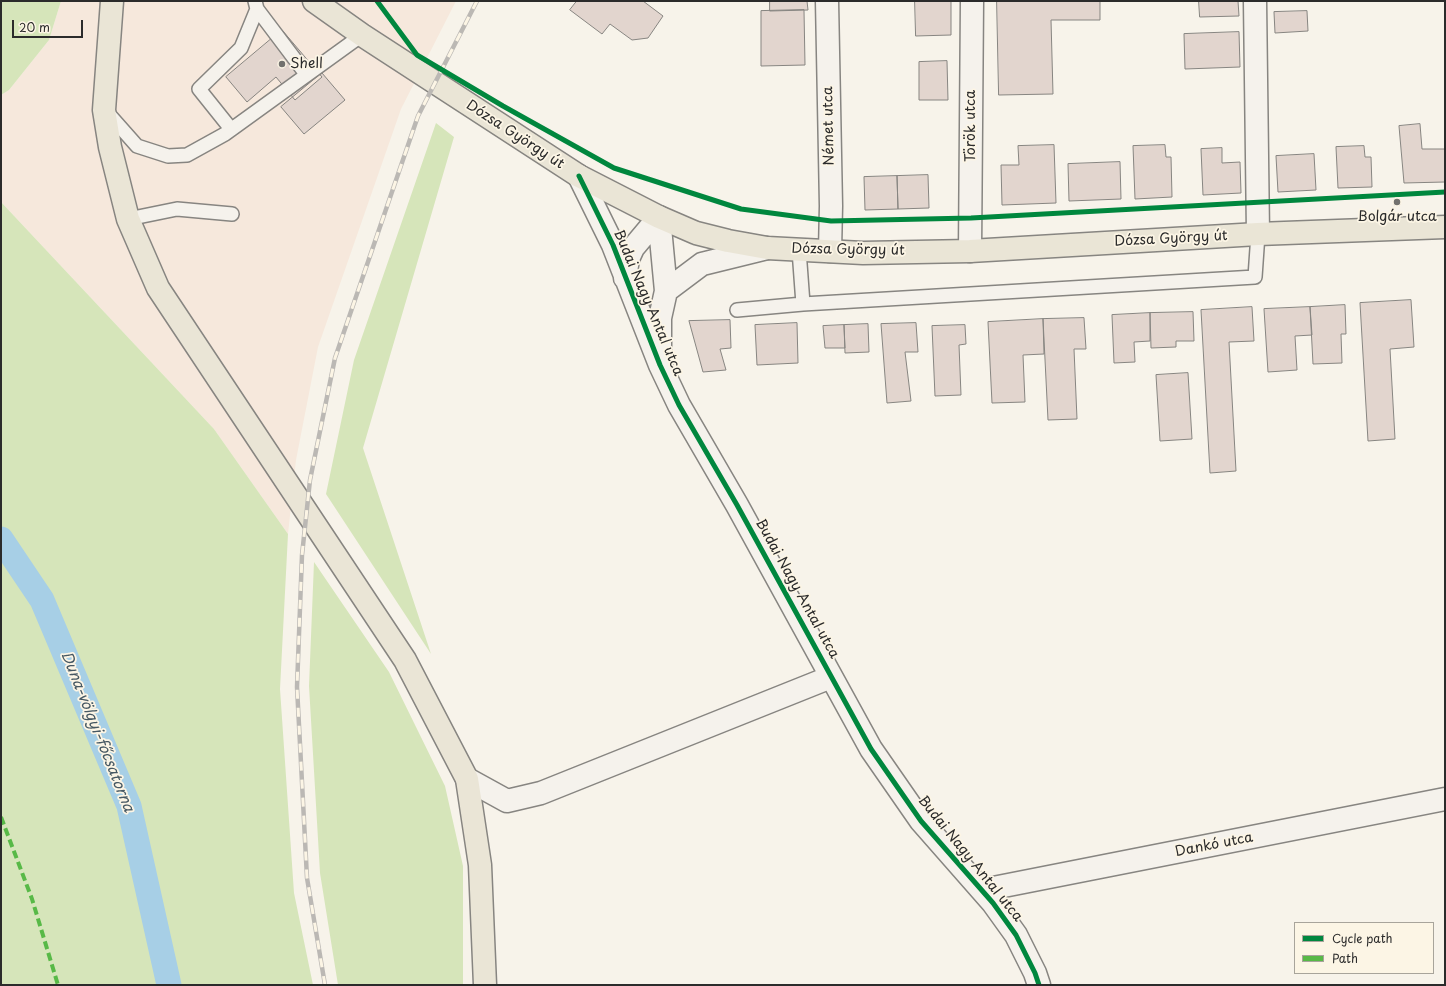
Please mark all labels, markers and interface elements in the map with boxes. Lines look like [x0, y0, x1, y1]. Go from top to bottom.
scale bar [14, 12, 85, 38]
text: 20 m [19, 18, 50, 36]
place label: Shell [290, 56, 323, 72]
marker: Shell [277, 59, 287, 69]
street label: Német utca [820, 86, 838, 166]
street label: Török utca [963, 90, 979, 162]
street label: Dózsa György út [463, 97, 567, 173]
marker: Bolgár utca [1392, 197, 1402, 207]
place label: Bolgár utca [1357, 209, 1437, 225]
street label: Budai Nagy Antal utca [610, 228, 686, 378]
street label: Dózsa György út [1114, 228, 1228, 250]
street label: Dózsa György út [791, 241, 905, 259]
street label: Budai Nagy Antal utca [752, 516, 842, 662]
water label: Duna-völgyi-főcsatorna [57, 649, 137, 815]
street label: Budai Nagy Antal utca [914, 793, 1026, 925]
street label: Dankó utca [1174, 829, 1254, 861]
legend [1294, 922, 1434, 974]
text: Cycle path [1332, 929, 1393, 947]
text: Path [1332, 949, 1358, 967]

